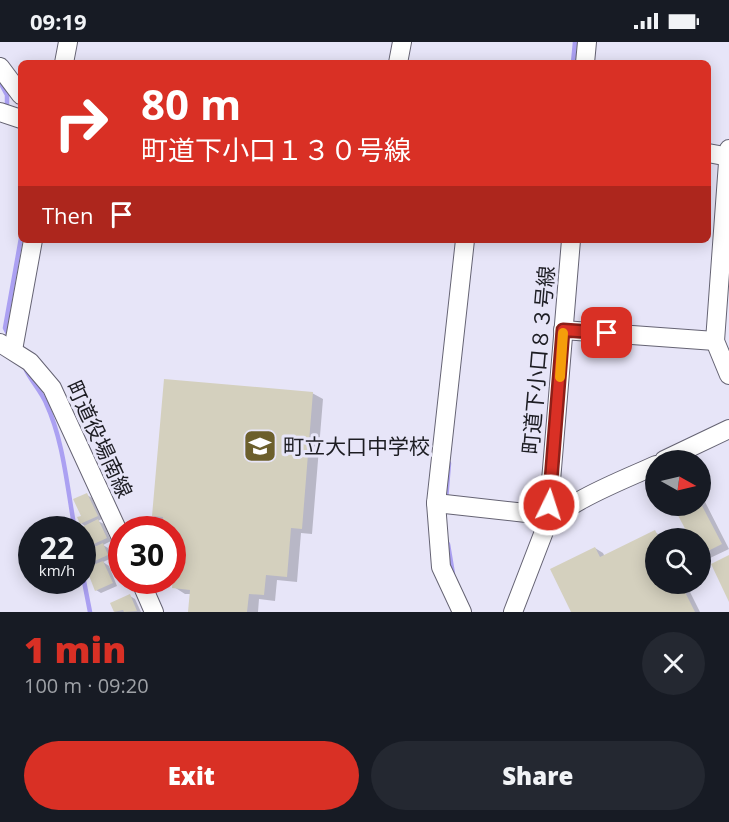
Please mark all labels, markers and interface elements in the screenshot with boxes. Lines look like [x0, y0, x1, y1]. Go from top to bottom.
text: 09:19 [30, 6, 87, 36]
text: 80 m [141, 75, 241, 132]
icon: right [42, 84, 120, 162]
text: 町道下小口１３０号線 [141, 131, 411, 168]
icon: arrive [105, 198, 138, 231]
text: Then [42, 200, 93, 230]
street label: 町道下小口８３号線 [516, 265, 560, 455]
pin [581, 307, 632, 358]
icon: arrive [590, 316, 623, 349]
street label: 町道役場南線 [61, 376, 139, 502]
school or university icon: 町立大口中学校 [242, 428, 278, 464]
place label: 町立大口中学校 [283, 432, 430, 460]
north arrow [645, 450, 711, 516]
map controls [645, 450, 711, 594]
position arrow [517, 473, 581, 537]
speed limit sign: 30 [108, 516, 186, 594]
text: 22 [40, 527, 74, 568]
button: search [645, 528, 711, 594]
text: km/h [39, 560, 75, 580]
text: 1 min [24, 625, 126, 674]
button: close [642, 632, 705, 695]
text: 100 m · 09:20 [24, 672, 149, 699]
button: Exit [24, 741, 359, 810]
button: Share [371, 741, 705, 810]

